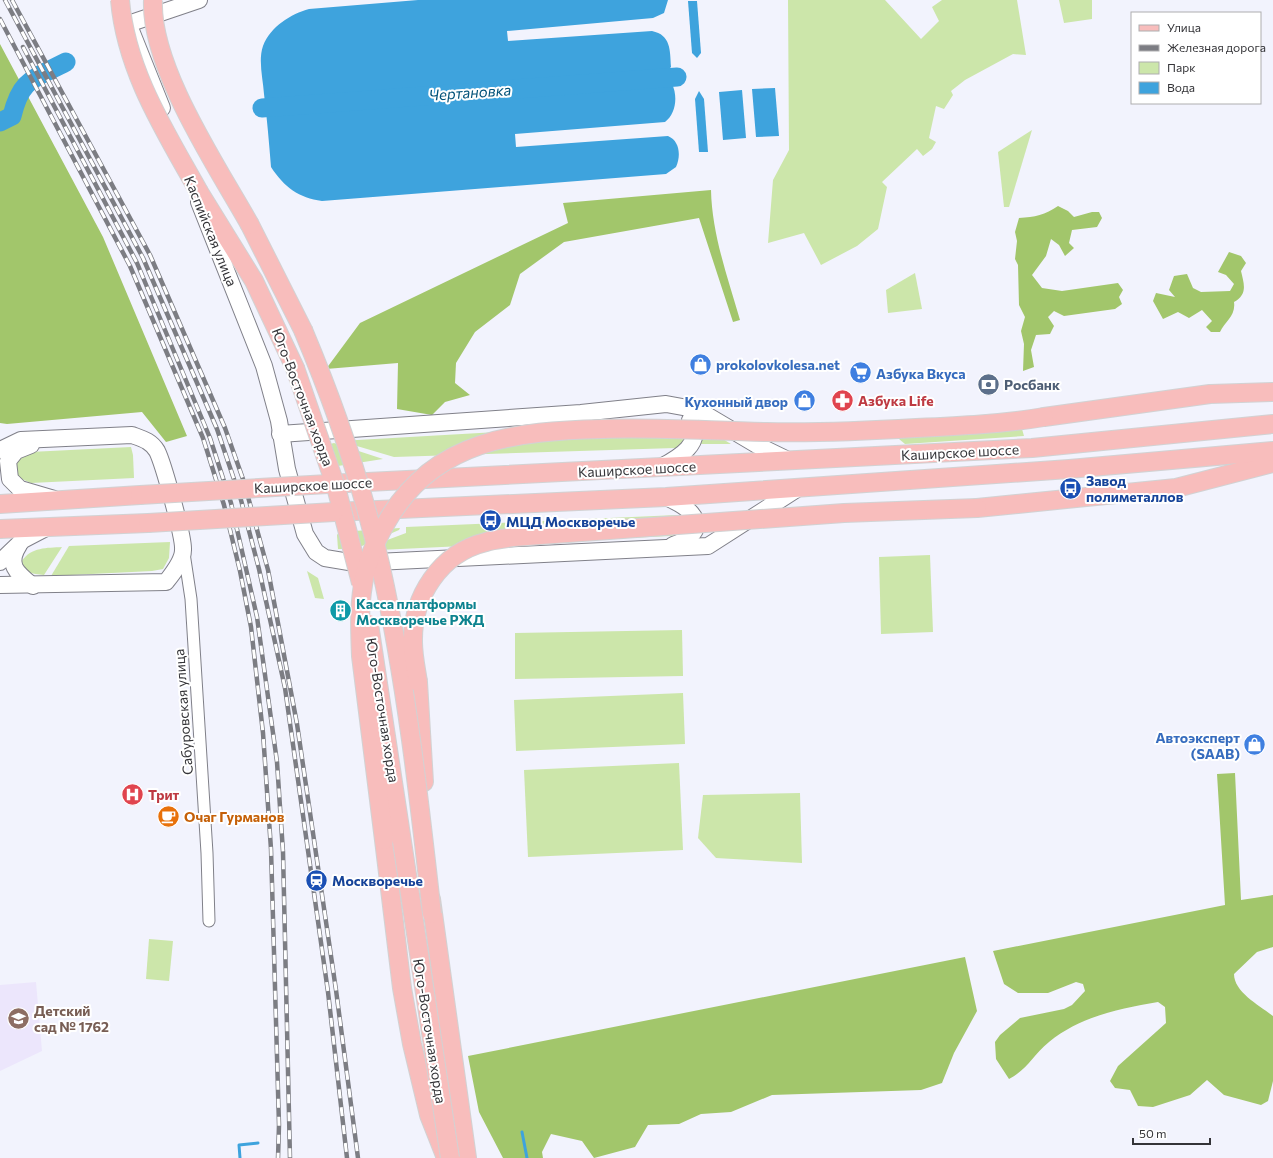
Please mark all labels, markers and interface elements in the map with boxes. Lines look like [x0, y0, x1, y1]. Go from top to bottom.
legend [1131, 12, 1261, 104]
text: Улица [1167, 20, 1201, 34]
text: Железная дорога [1167, 40, 1266, 54]
text: Парк [1167, 60, 1196, 74]
water label: Чертановка [428, 80, 512, 104]
text: Вода [1167, 80, 1195, 94]
street label: Каспийская улица [181, 173, 241, 289]
street label: Юго-Восточная хорда [269, 326, 337, 468]
shop icon: prokolovkolesa.net [687, 351, 713, 377]
place label: prokolovkolesa.net [716, 356, 840, 373]
supermarket icon: Азбука Вкуса [847, 360, 873, 386]
place label: Азбука Вкуса [876, 365, 965, 382]
bank icon: Росбанк [975, 371, 1001, 397]
place label: Росбанк [1004, 376, 1060, 393]
pharmacy icon: Азбука Life [829, 387, 855, 413]
shop icon: Кухонный двор [791, 388, 817, 414]
place label: Азбука Life [858, 392, 934, 409]
place label: Кухонный двор [684, 393, 788, 410]
street label: Каширское шоссе [901, 440, 1019, 464]
street label: Каширское шоссе [578, 457, 696, 481]
place label: Завод полиметаллов [1086, 472, 1184, 505]
street label: Каширское шоссе [254, 473, 372, 497]
bus stop icon: Завод полиметаллов [1058, 475, 1084, 501]
bus stop icon: МЦД Москворечье [478, 508, 504, 534]
place label: МЦД Москворечье [506, 513, 635, 530]
place label: Касса платформы Москворечье РЖД [356, 595, 485, 628]
building icon: Касса платформы Москворечье РЖД [327, 598, 353, 624]
street label: Юго-Восточная хорда [363, 636, 403, 784]
street label: Сабуровская улица [170, 648, 196, 776]
place label: Автоэксперт (SAAB) [1155, 729, 1240, 762]
shop icon: Автоэксперт (SAAB) [1242, 732, 1268, 758]
hospital icon: Трит [119, 781, 145, 807]
place label: Трит [148, 786, 180, 803]
cafe icon: Очаг Гурманов [156, 803, 182, 829]
place label: Очаг Гурманов [184, 808, 285, 825]
station icon: Москворечье [303, 867, 329, 893]
place label: Москворечье [332, 872, 423, 889]
street label: Юго-Восточная хорда [410, 957, 450, 1105]
place label: Детский сад № 1762 [34, 1002, 109, 1035]
school or university icon: Детский сад № 1762 [6, 1005, 32, 1031]
scale bar [1133, 1120, 1210, 1146]
text: 50 m [1139, 1126, 1167, 1140]

